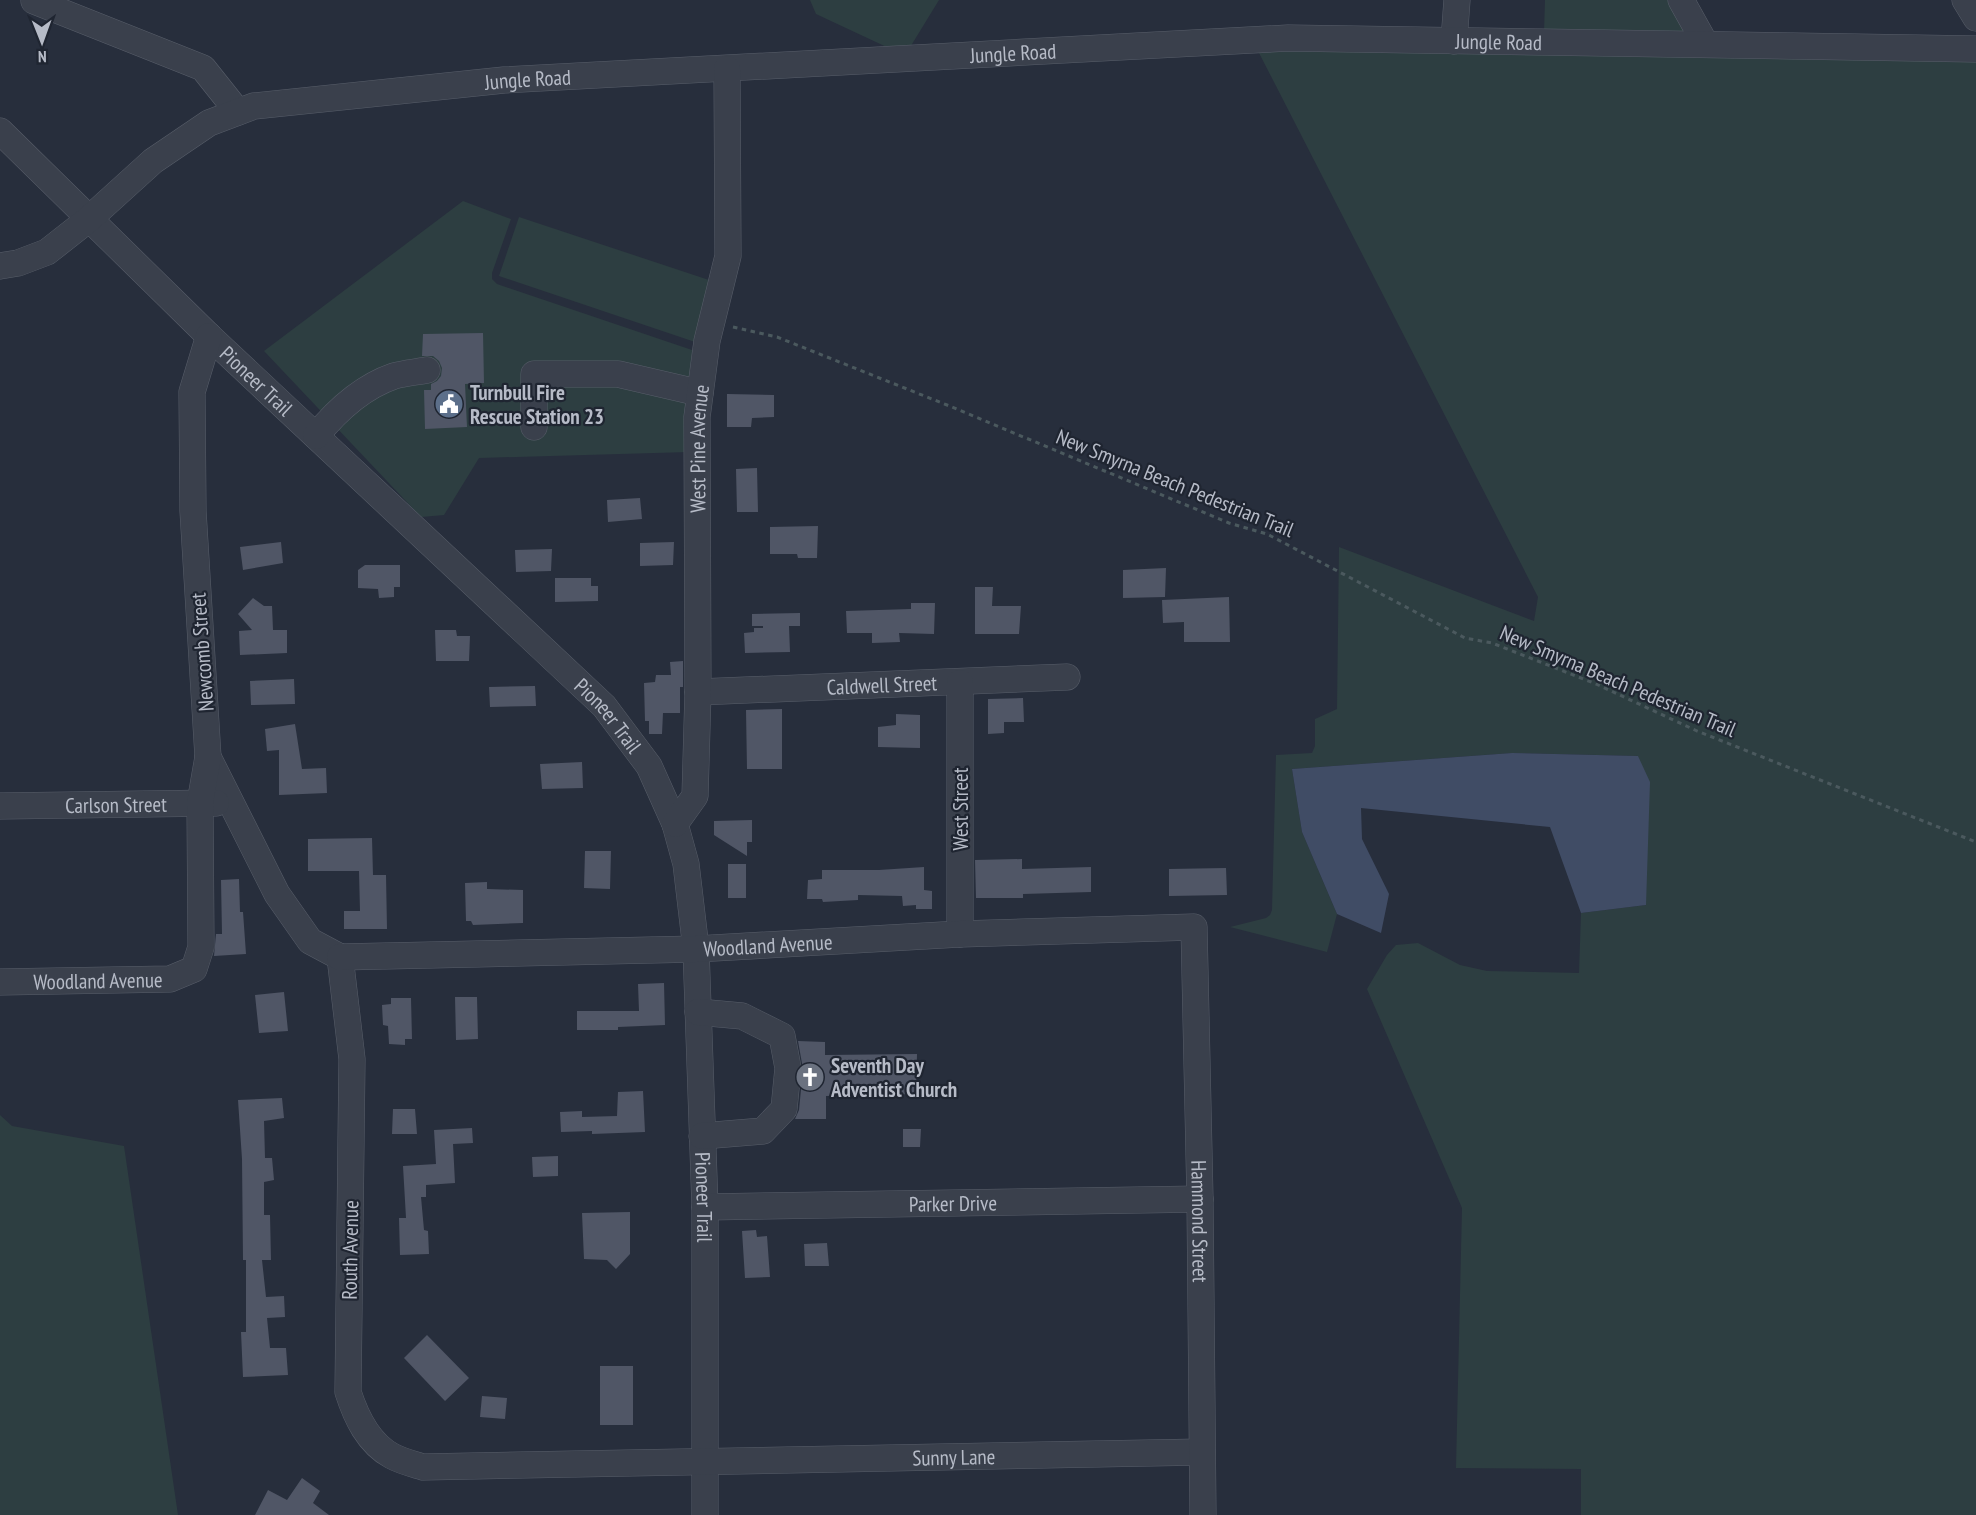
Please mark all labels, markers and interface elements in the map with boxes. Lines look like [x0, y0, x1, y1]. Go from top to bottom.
north arrow [12, 12, 72, 72]
street label: Jungle Road [1454, 27, 1542, 56]
street label: Jungle Road [968, 37, 1057, 69]
text: N [38, 47, 47, 67]
street label: Jungle Road [482, 63, 572, 96]
street label: Pioneer Trail [214, 340, 299, 421]
place label: Turnbull Fire Rescue Station 23 [470, 379, 604, 430]
street label: West Pine Avenue [683, 383, 715, 513]
public building icon: Turnbull Fire Rescue Station 23 [433, 388, 465, 420]
street label: New Smyrna Beach Pedestrian Trail [1052, 423, 1298, 543]
street label: Newcomb Street [184, 592, 220, 712]
street label: New Smyrna Beach Pedestrian Trail [1496, 619, 1740, 743]
street label: Caldwell Street [826, 669, 938, 700]
street label: Pioneer Trail [569, 672, 648, 758]
street label: West Street [947, 767, 974, 850]
street label: Carlson Street [65, 790, 167, 819]
street label: Woodland Avenue [702, 928, 833, 962]
street label: Woodland Avenue [33, 966, 163, 995]
place label: Seventh Day Adventist Church [830, 1052, 957, 1103]
church icon: Seventh Day Adventist Church [794, 1061, 826, 1093]
street label: Pioneer Trail [690, 1152, 719, 1243]
street label: Hammond Street [1186, 1160, 1214, 1283]
street label: Parker Drive [909, 1189, 997, 1217]
street label: Routh Avenue [336, 1200, 364, 1300]
street label: Sunny Lane [912, 1442, 996, 1471]

